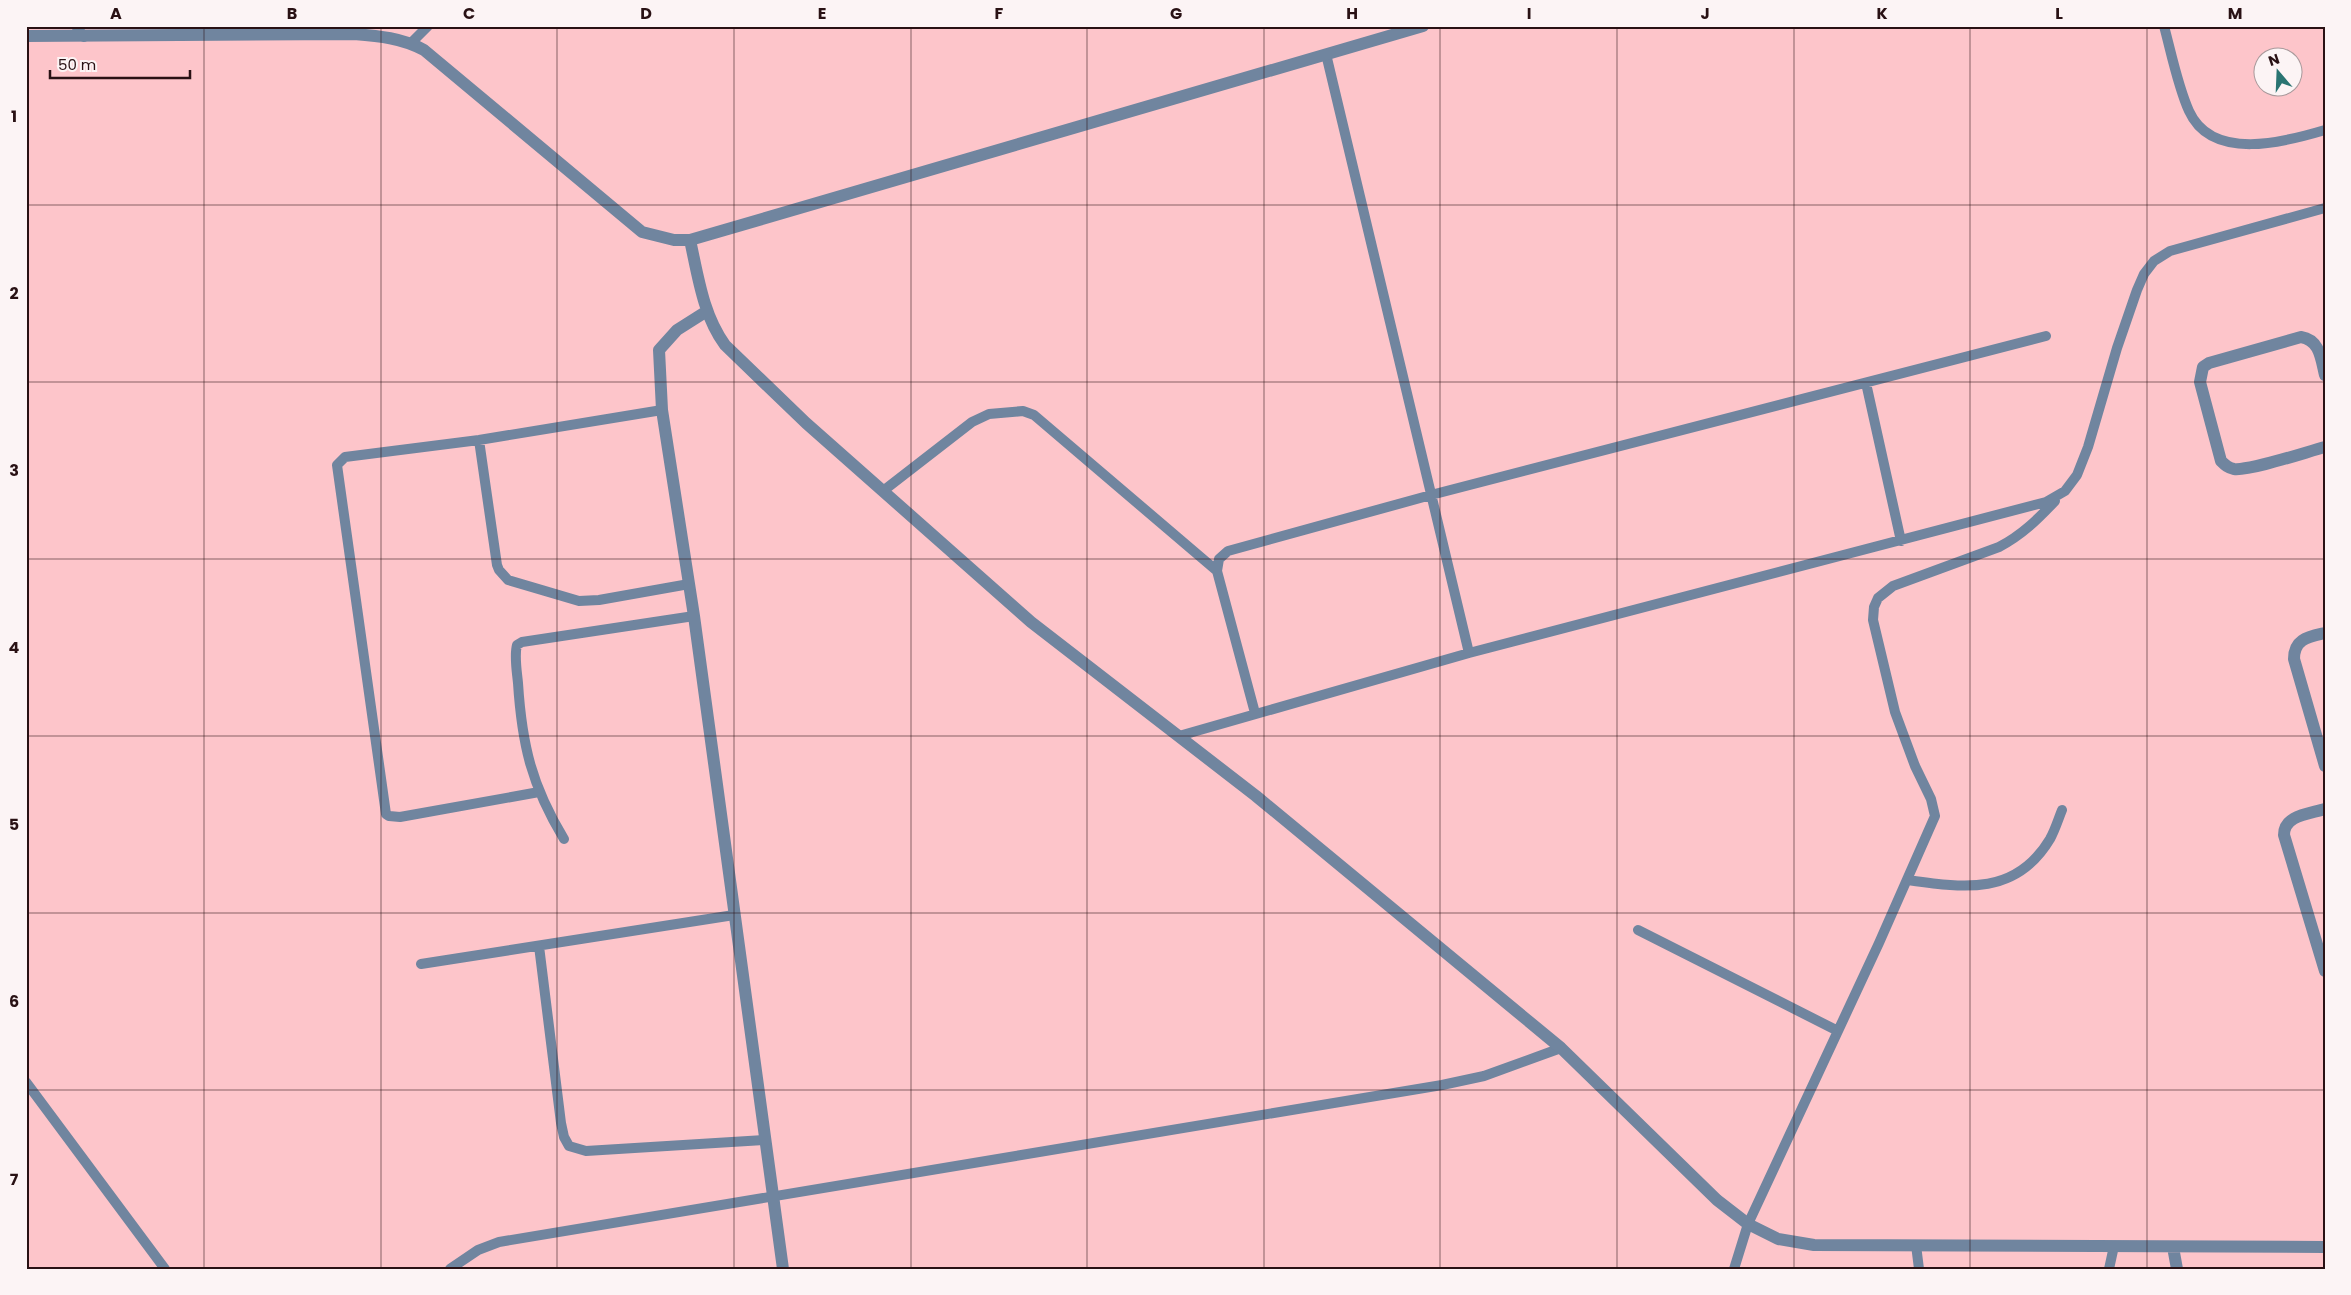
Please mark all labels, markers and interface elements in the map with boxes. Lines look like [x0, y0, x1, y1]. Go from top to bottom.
text: A [110, 2, 122, 25]
text: B [287, 2, 297, 25]
text: C [463, 2, 475, 25]
text: D [640, 2, 652, 25]
text: E [818, 2, 826, 25]
text: F [995, 2, 1004, 25]
text: G [1170, 2, 1182, 25]
text: H [1346, 2, 1358, 25]
text: I [1527, 2, 1531, 25]
text: J [1700, 2, 1710, 25]
text: K [1876, 2, 1888, 25]
text: L [2055, 2, 2063, 25]
text: M [2228, 2, 2242, 25]
scale bar [50, 48, 190, 80]
north arrow [2254, 48, 2304, 98]
text: N [2266, 49, 2282, 71]
text: 50 m [58, 54, 96, 75]
text: 1 [11, 105, 17, 128]
text: 2 [9, 282, 19, 305]
text: 3 [9, 459, 19, 482]
text: 4 [9, 636, 20, 659]
text: 5 [9, 813, 19, 836]
text: 6 [9, 990, 19, 1013]
text: 7 [10, 1168, 19, 1191]

